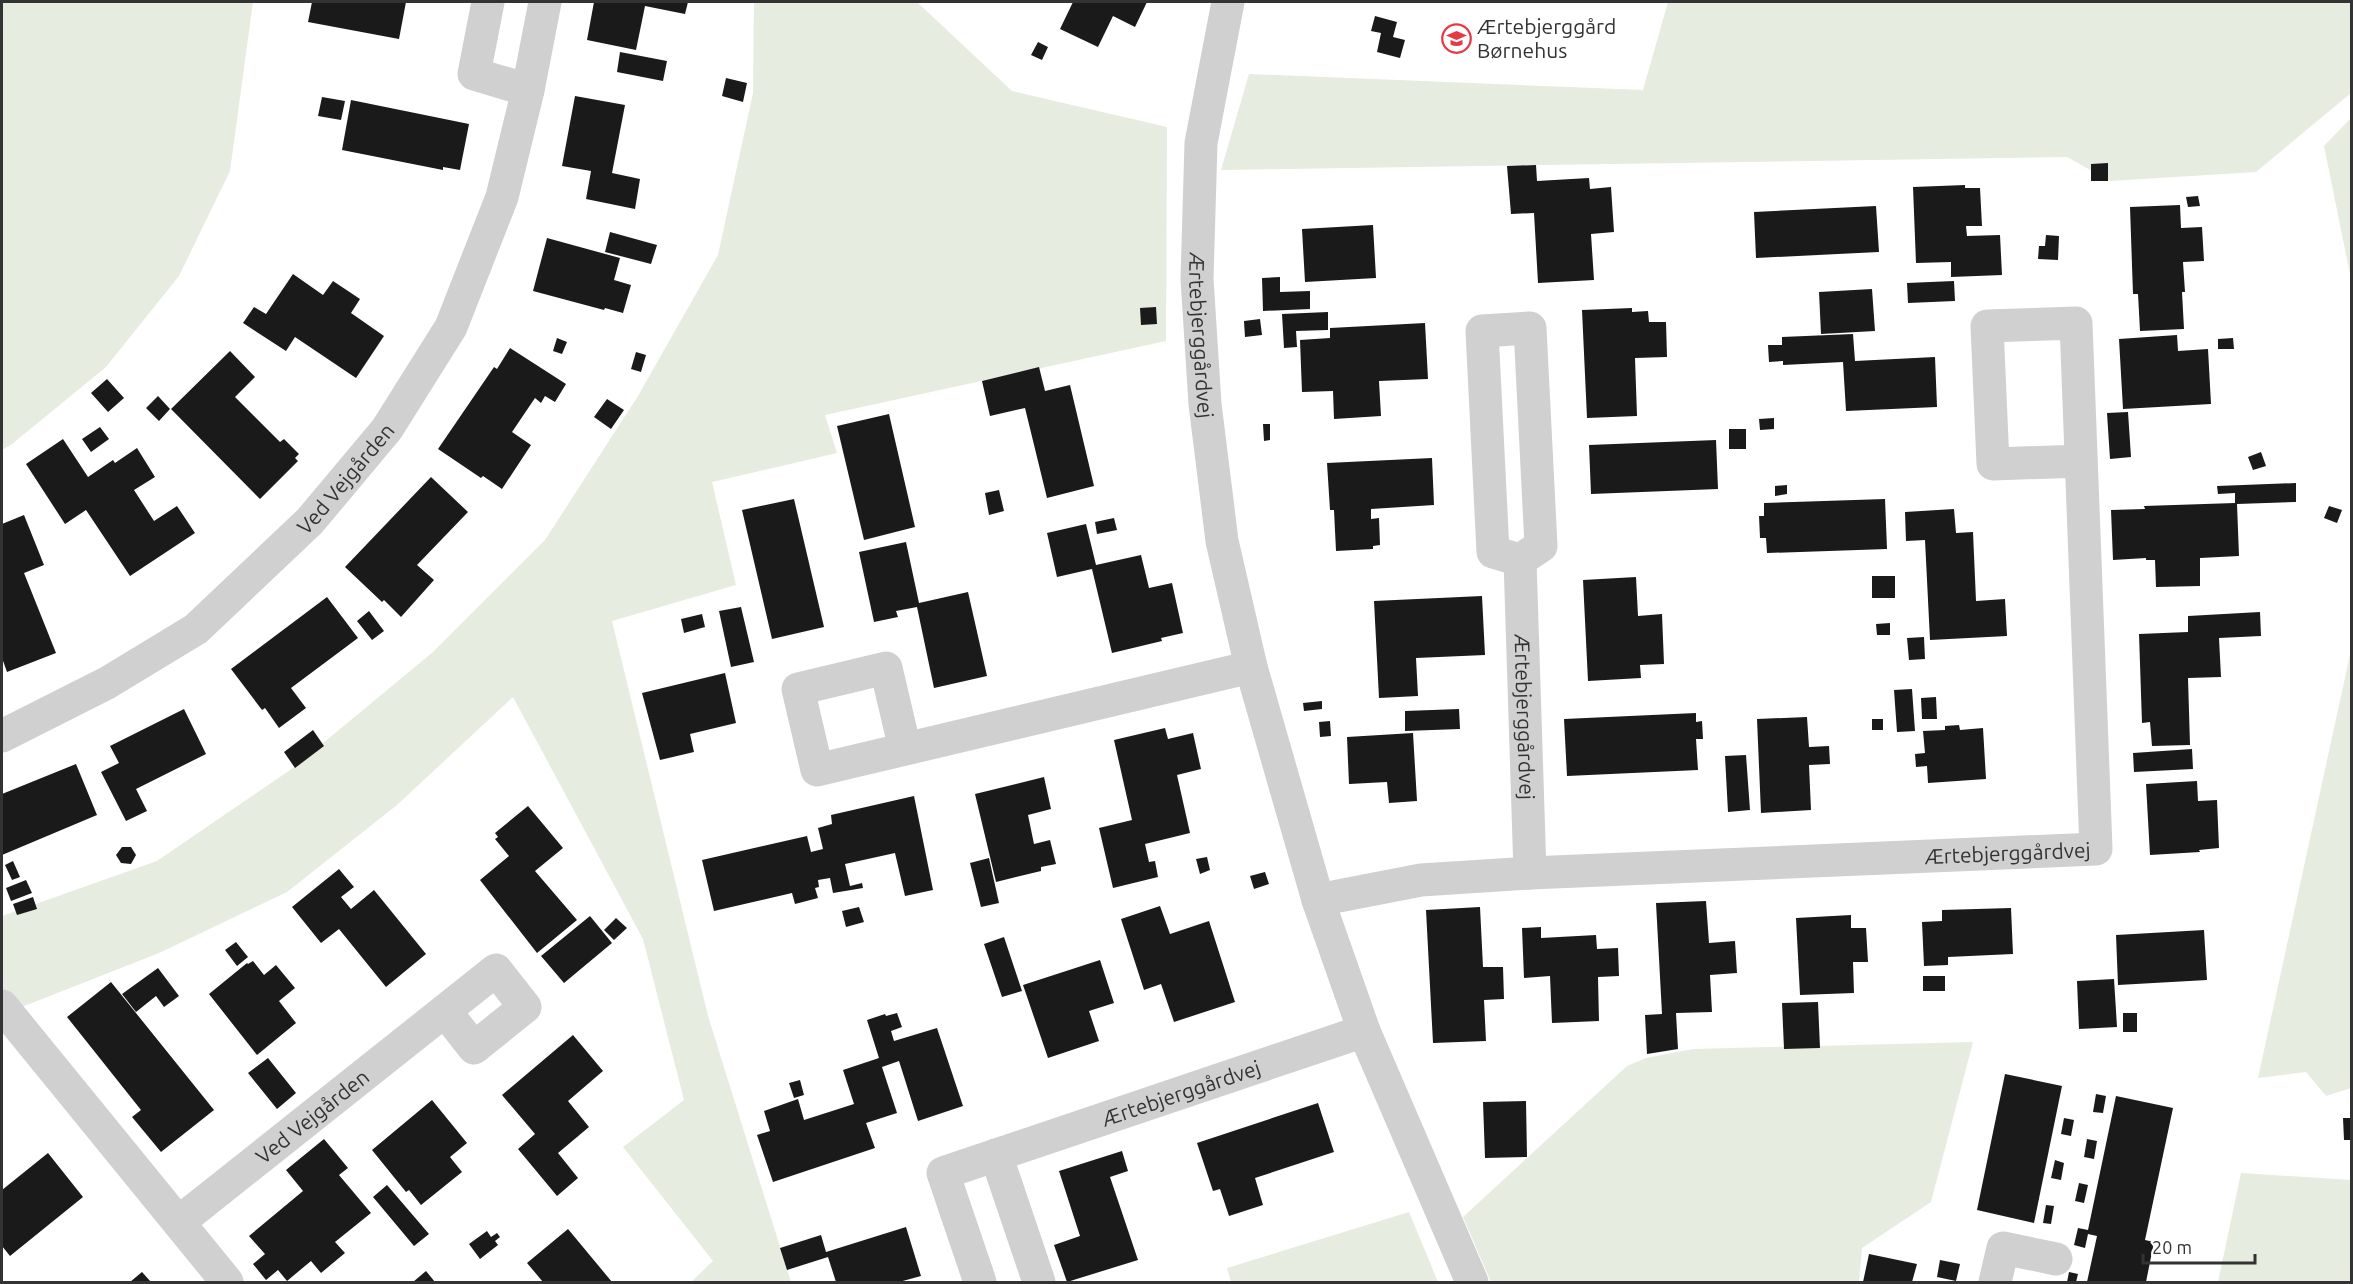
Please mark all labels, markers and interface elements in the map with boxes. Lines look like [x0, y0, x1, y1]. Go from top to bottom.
place label: Ærtebjerggård Børnehus [1477, 14, 1616, 62]
school or university icon: Ærtebjerggård Børnehus [1440, 22, 1472, 54]
street label: Ærtebjerggårdvej [1185, 252, 1219, 420]
street label: Ved Vejgården [292, 418, 399, 539]
street label: Ærtebjerggårdvej [1510, 633, 1540, 800]
street label: Ærtebjerggårdvej [1924, 837, 2091, 868]
street label: Ærtebjerggårdvej [1098, 1055, 1263, 1131]
street label: Ved Vejgården [251, 1064, 373, 1168]
scale bar [2143, 1227, 2256, 1265]
text: 20 m [2152, 1237, 2192, 1257]

